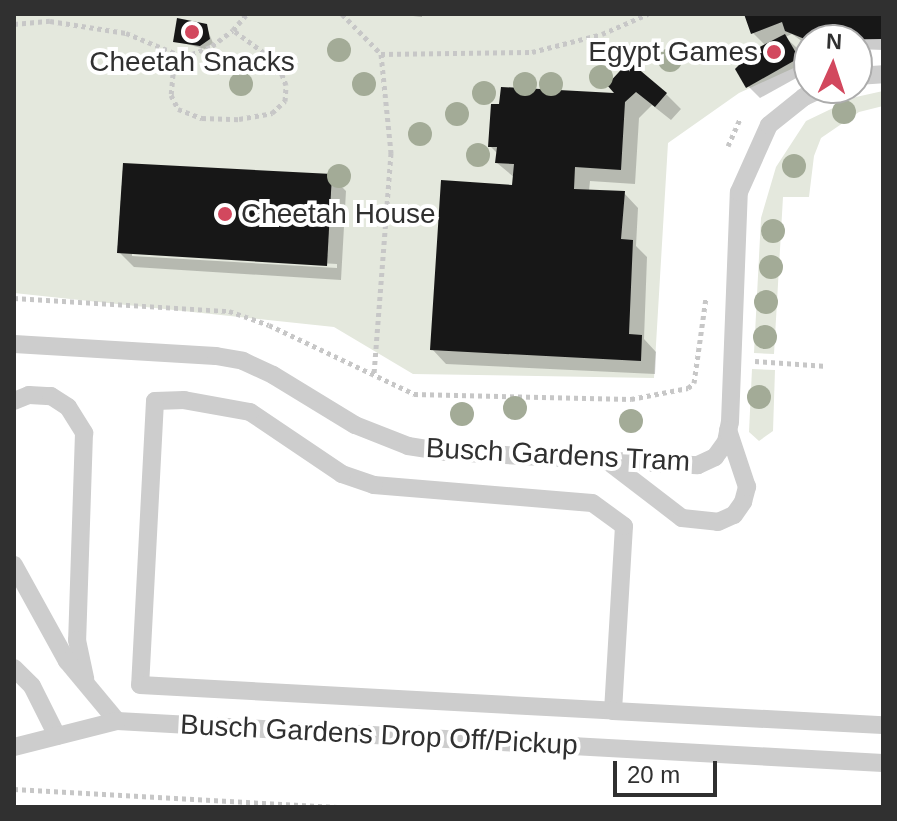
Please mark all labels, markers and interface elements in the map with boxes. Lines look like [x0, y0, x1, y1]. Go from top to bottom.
marker: Cheetah Snacks [183, 23, 201, 41]
north arrow [793, 24, 873, 104]
text: N [826, 29, 843, 54]
place label: Egypt Games [588, 35, 758, 69]
marker: Egypt Games [765, 43, 783, 61]
place label: Cheetah Snacks [89, 45, 295, 79]
place label: Cheetah House [241, 197, 436, 231]
marker: Cheetah House [216, 205, 234, 223]
street label: Busch Gardens Tram [425, 431, 691, 479]
street label: Busch Gardens Drop Off/Pickup [179, 708, 579, 762]
scale bar [617, 745, 721, 795]
text: 20 m [627, 761, 680, 788]

